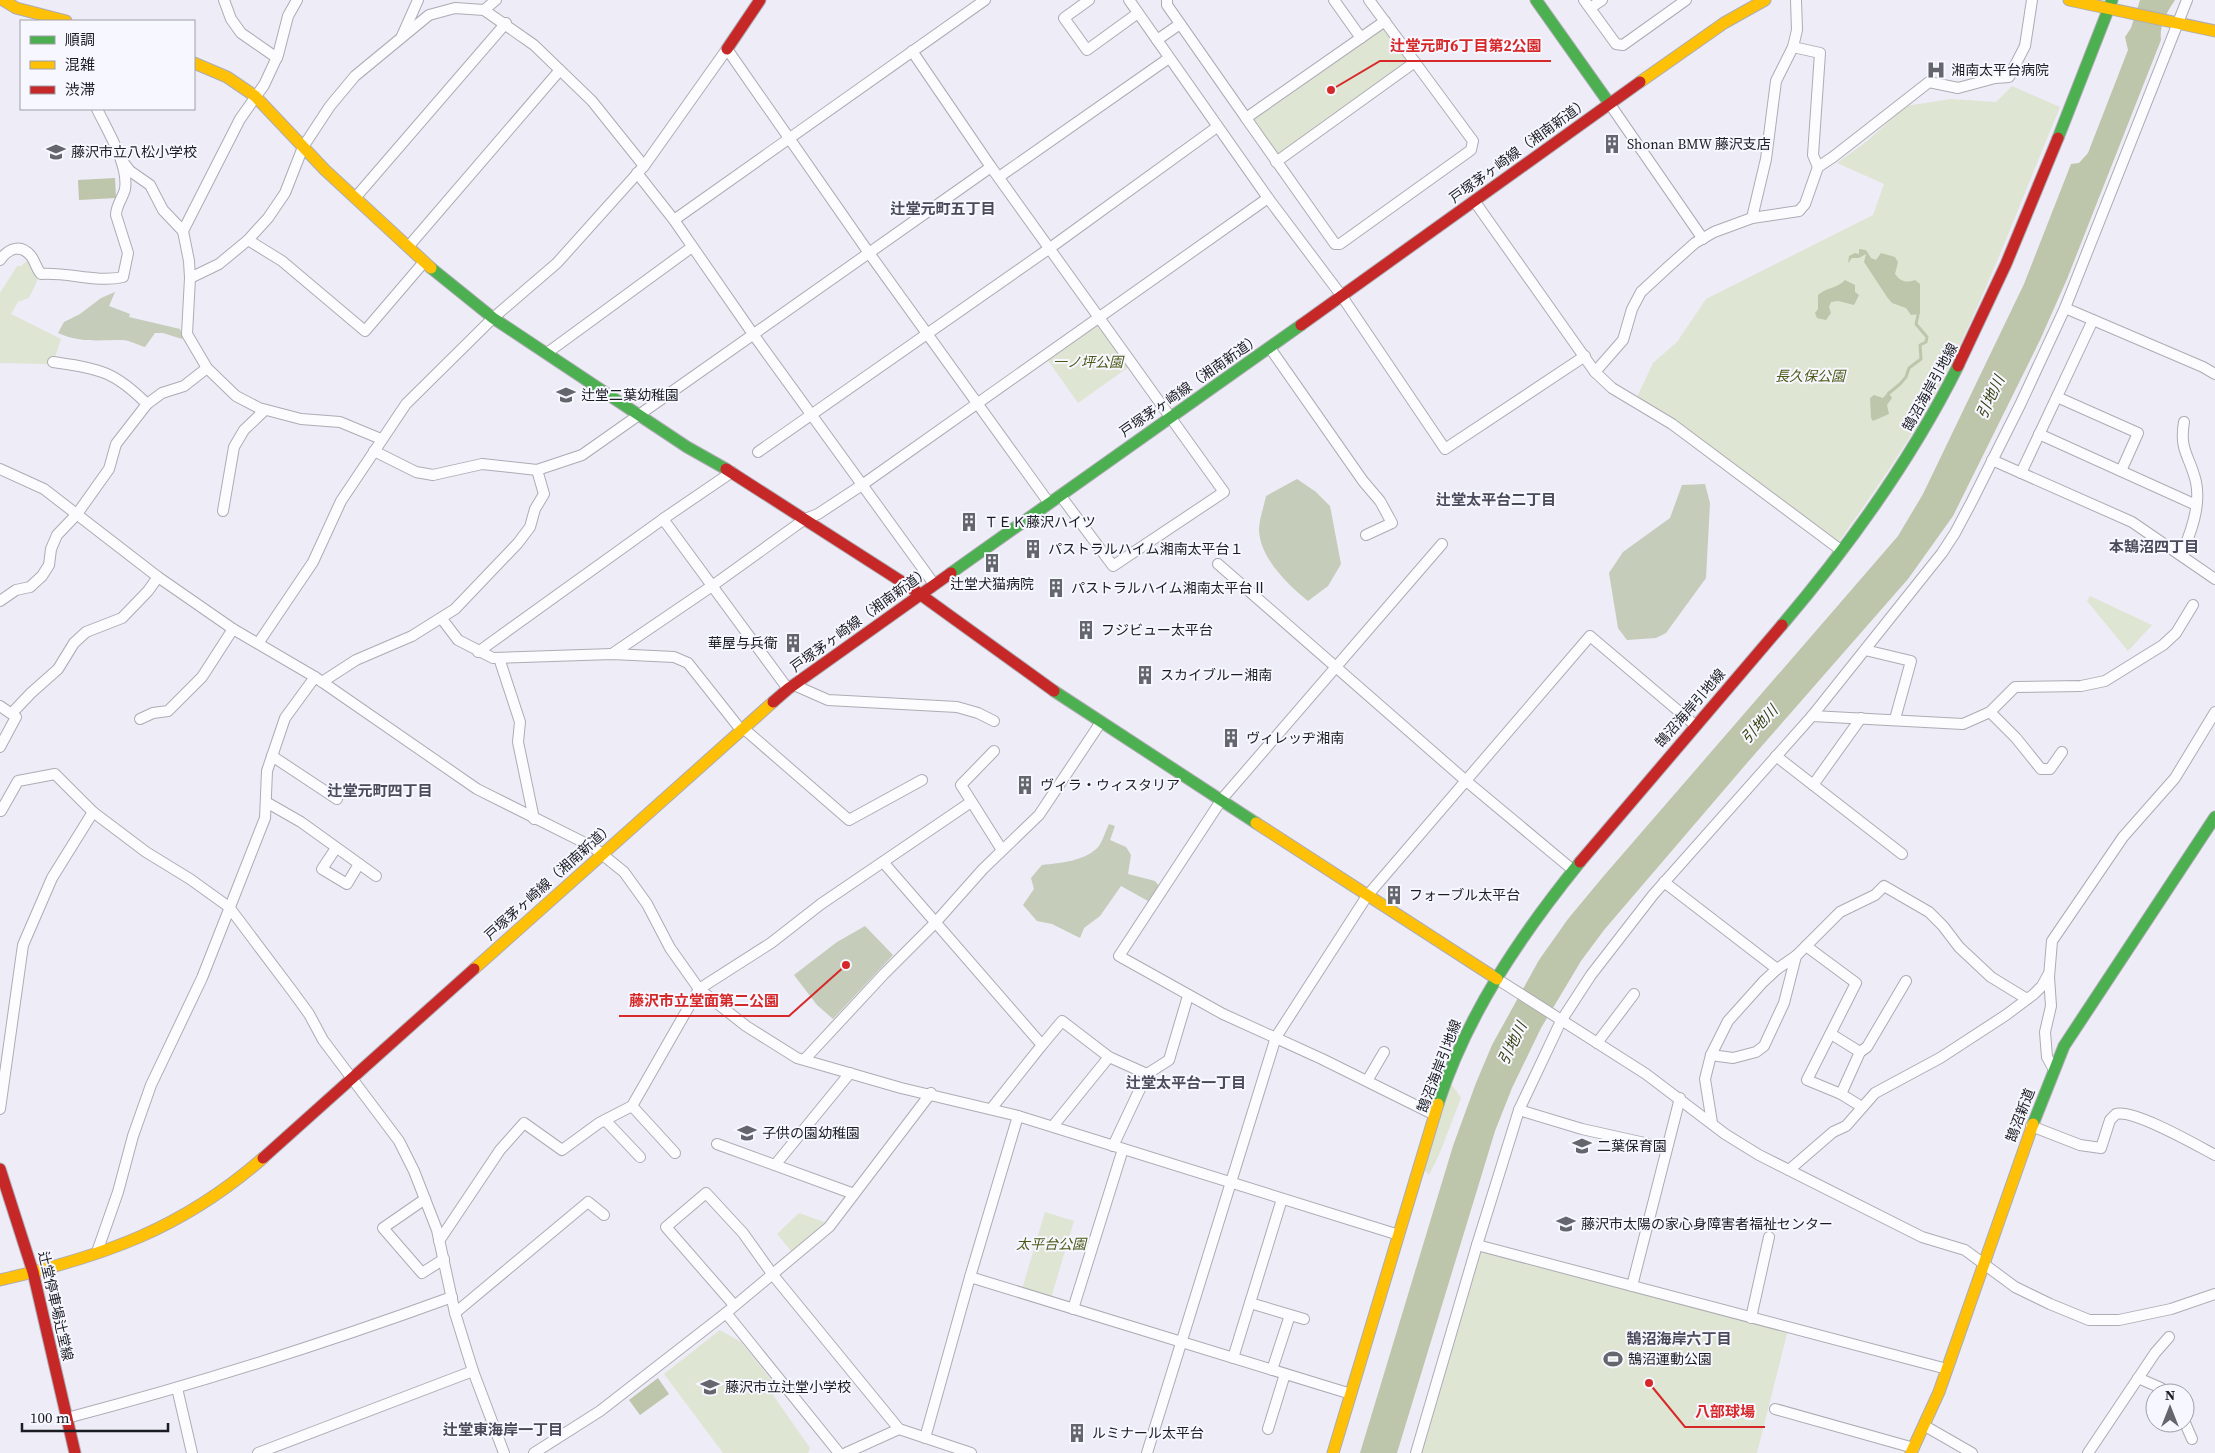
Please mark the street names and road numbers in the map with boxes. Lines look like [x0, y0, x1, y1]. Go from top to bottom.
street label: 戸塚茅ヶ崎線（湘南新道） [1445, 93, 1593, 207]
street label: 戸塚茅ヶ崎線（湘南新道） [1115, 329, 1265, 441]
street label: 鵠沼海岸引地線 [1897, 339, 1963, 435]
street label: 戸塚茅ヶ崎線（湘南新道） [786, 562, 934, 676]
street label: 鵠沼海岸引地線 [1650, 664, 1730, 752]
street label: 戸塚茅ヶ崎線（湘南新道） [480, 817, 618, 945]
street label: 鵠沼海岸引地線 [1412, 1017, 1466, 1115]
street label: 鵠沼新道 [2001, 1085, 2039, 1145]
street label: 辻堂停車場辻堂線 [34, 1249, 78, 1363]

